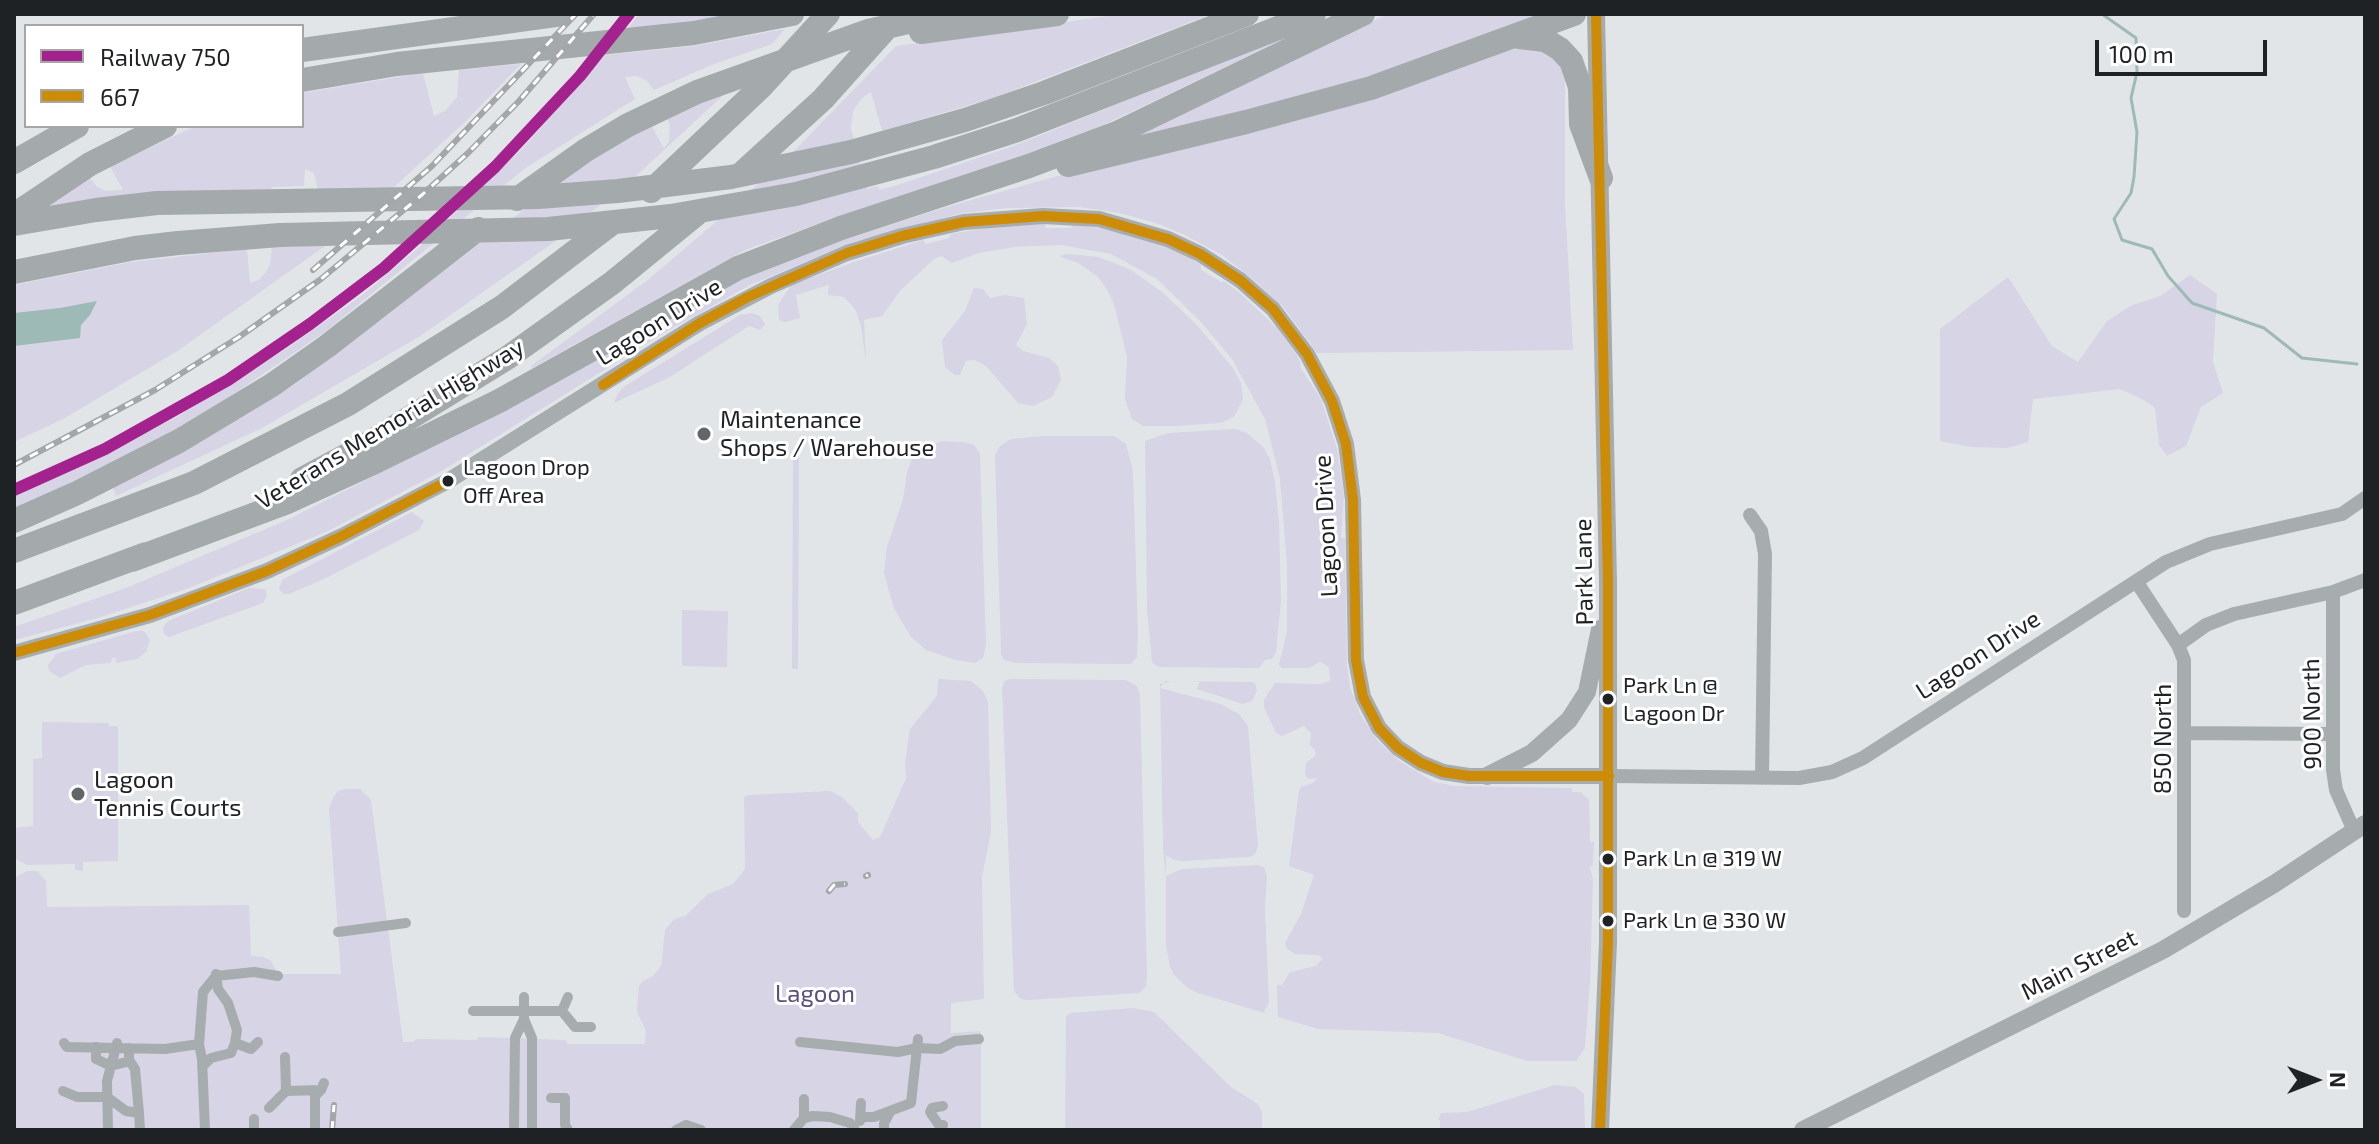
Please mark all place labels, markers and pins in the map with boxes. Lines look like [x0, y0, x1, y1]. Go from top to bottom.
place label: Maintenance Shops / Warehouse [720, 406, 934, 462]
marker: Maintenance Shops / Warehouse [695, 425, 713, 443]
place label: Lagoon Drop Off Area [463, 455, 590, 506]
marker: Lagoon Drop Off Area [440, 473, 456, 489]
place label: Park Ln @ Lagoon Dr [1623, 673, 1725, 724]
marker: Park Ln @ Lagoon Dr [1600, 691, 1616, 707]
place label: Lagoon Tennis Courts [94, 766, 241, 822]
marker: Lagoon Tennis Courts [69, 785, 87, 803]
place label: Park Ln @ 319 W [1623, 846, 1782, 872]
marker: Park Ln @ 319 W [1600, 851, 1616, 867]
place label: Park Ln @ 330 W [1623, 908, 1786, 934]
marker: Park Ln @ 330 W [1600, 913, 1616, 929]

